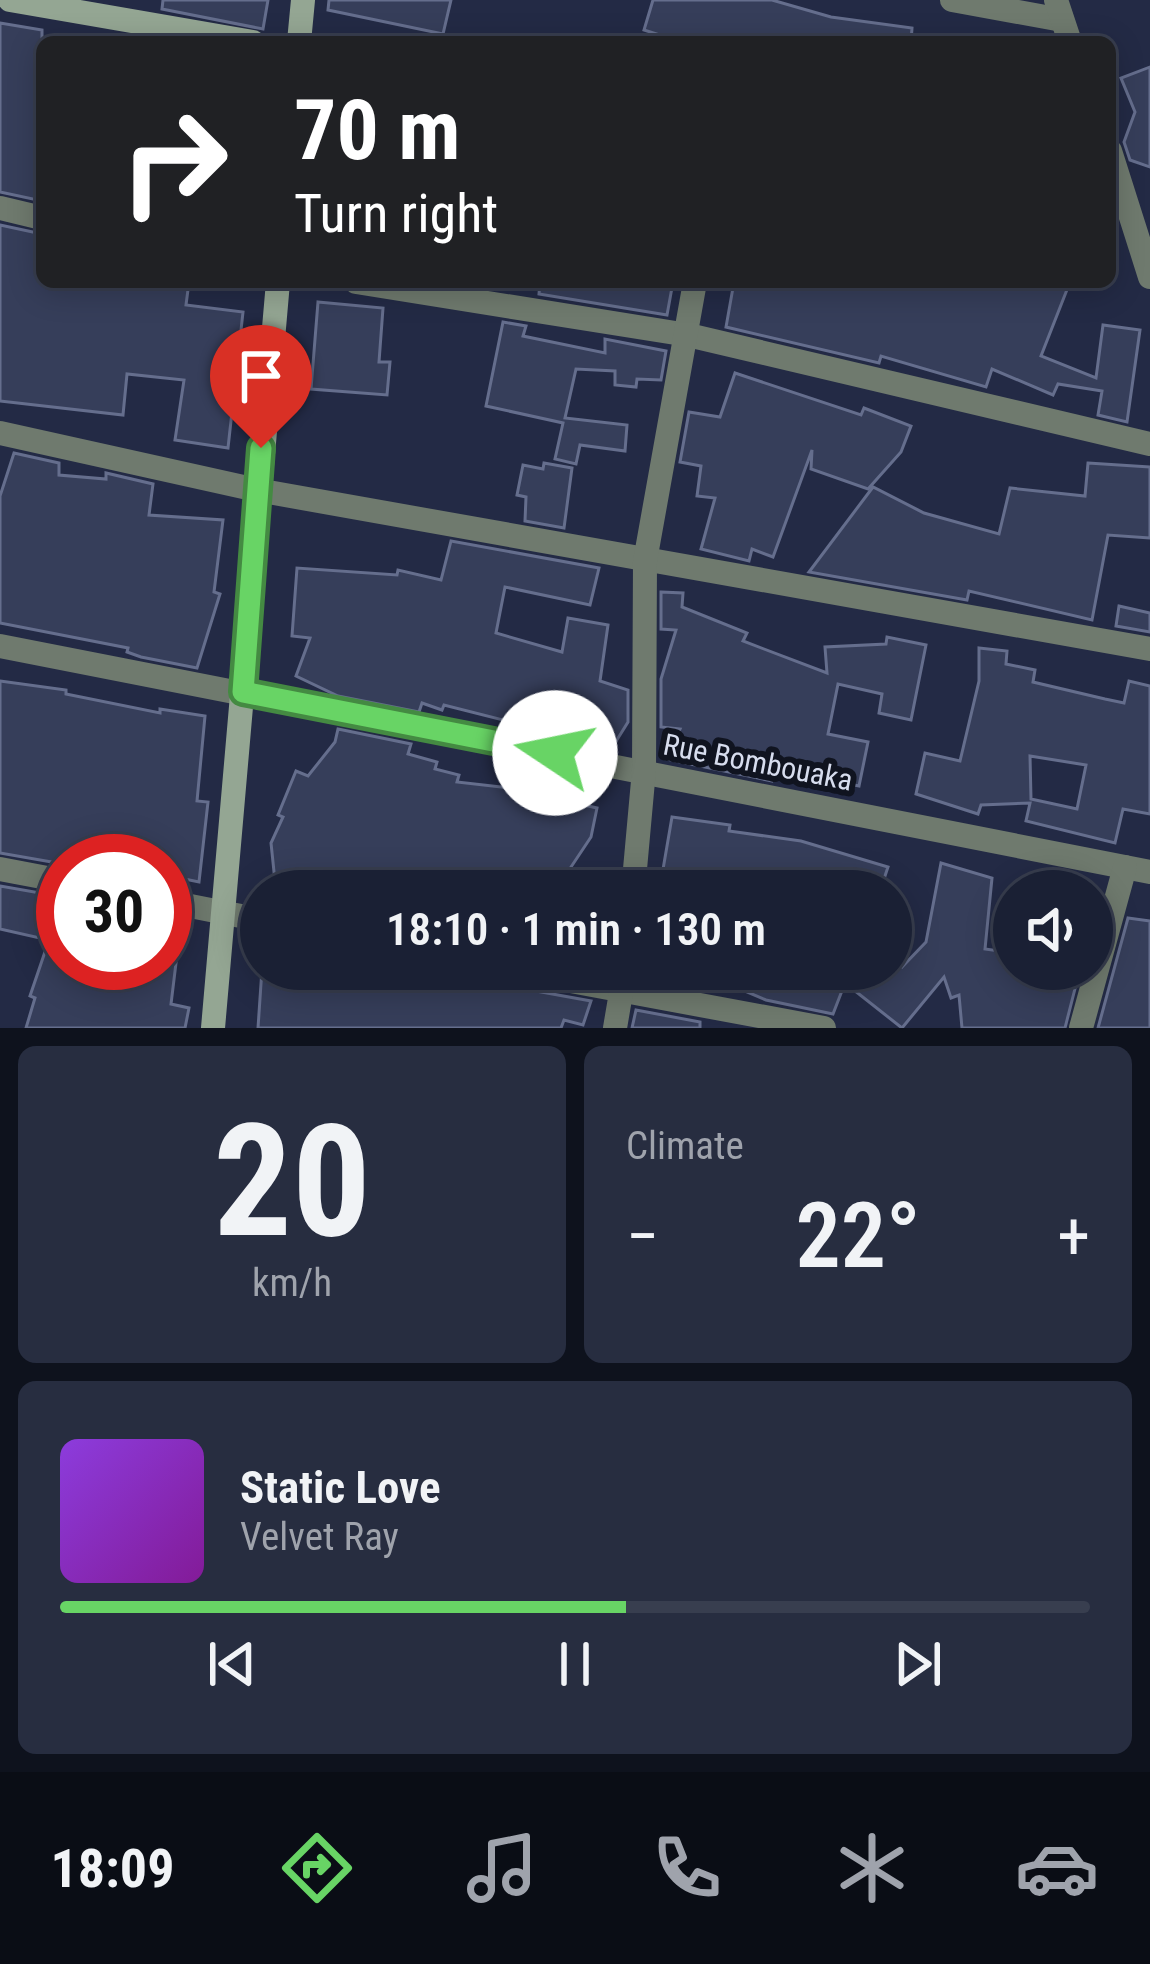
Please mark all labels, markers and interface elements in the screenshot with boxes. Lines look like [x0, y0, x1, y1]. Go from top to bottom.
text: 70 m [294, 81, 461, 180]
icon: right [96, 84, 252, 240]
text: Turn right [294, 182, 498, 245]
pin [210, 325, 312, 448]
icon: arrive [228, 343, 294, 409]
position arrow [492, 690, 618, 816]
street label: Rue Bombouaka [660, 727, 856, 797]
speed limit sign: 30 [36, 834, 192, 990]
map controls [993, 870, 1113, 990]
button: sound [993, 870, 1113, 990]
text: 18:10 · 1 min · 130 m [386, 903, 766, 956]
text: 20 [213, 1090, 371, 1273]
text: Climate [626, 1123, 744, 1169]
text: 22° [795, 1184, 921, 1289]
text: − [626, 1198, 659, 1275]
text: + [1057, 1198, 1090, 1275]
text: km/h [252, 1260, 332, 1306]
text: Static Love [240, 1461, 441, 1514]
text: Velvet Ray [240, 1514, 399, 1560]
icon: previous [199, 1631, 265, 1697]
icon: pause [542, 1631, 608, 1697]
icon: next [885, 1631, 951, 1697]
icon: directions [275, 1826, 359, 1910]
icon: music [460, 1826, 544, 1910]
icon: phone [645, 1826, 729, 1910]
icon: climate [830, 1826, 914, 1910]
icon: car [1015, 1826, 1099, 1910]
text: 18:09 [51, 1837, 174, 1900]

